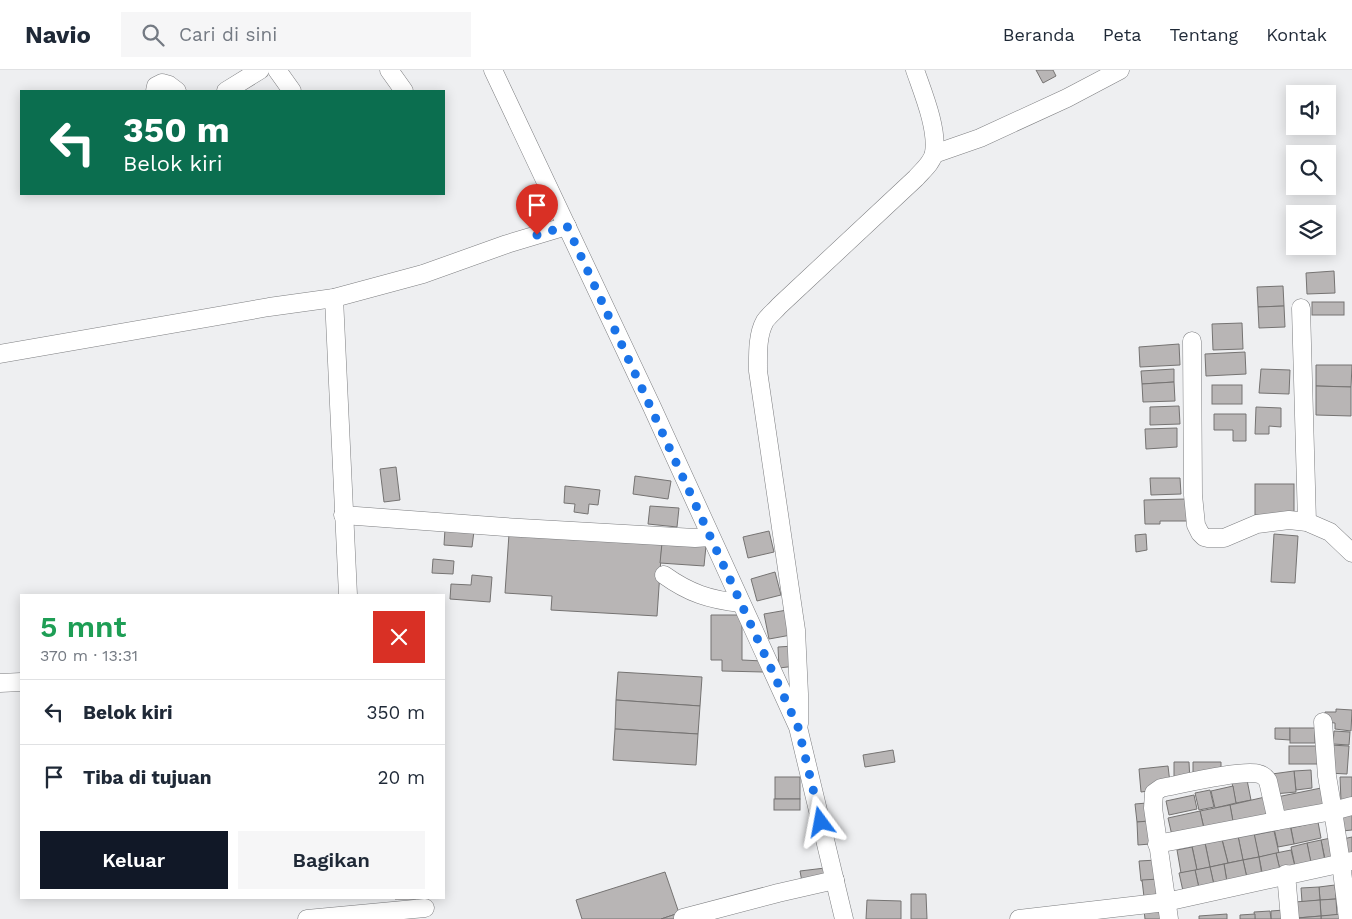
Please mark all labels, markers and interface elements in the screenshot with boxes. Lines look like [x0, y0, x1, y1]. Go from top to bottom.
search box [121, 12, 471, 57]
text: Navio [25, 21, 91, 49]
icon: search [139, 21, 167, 49]
text: Cari di sini [179, 23, 277, 46]
text: Beranda [1003, 24, 1075, 45]
text: Peta [1103, 24, 1141, 45]
text: Tentang [1169, 24, 1238, 45]
text: Kontak [1266, 24, 1327, 45]
map controls [1286, 85, 1336, 255]
button: sound [1286, 85, 1336, 135]
text: 350 m [123, 109, 230, 151]
icon: left [40, 110, 105, 175]
button: search [1286, 145, 1336, 195]
text: Belok kiri [123, 151, 223, 176]
pin [516, 184, 558, 235]
icon: arrive [523, 191, 551, 219]
button: layers [1286, 205, 1336, 255]
text: 5 mnt [40, 609, 126, 644]
button: close [373, 611, 425, 663]
text: 370 m · 13:31 [40, 646, 138, 665]
icon: left [40, 698, 68, 726]
text: Belok kiri [83, 701, 173, 724]
text: 350 m [366, 701, 425, 724]
icon: arrive [40, 763, 68, 791]
text: Tiba di tujuan [83, 766, 212, 789]
text: 20 m [378, 766, 425, 789]
position arrow [794, 795, 846, 847]
button: Keluar [40, 831, 228, 889]
button: Bagikan [238, 831, 425, 889]

